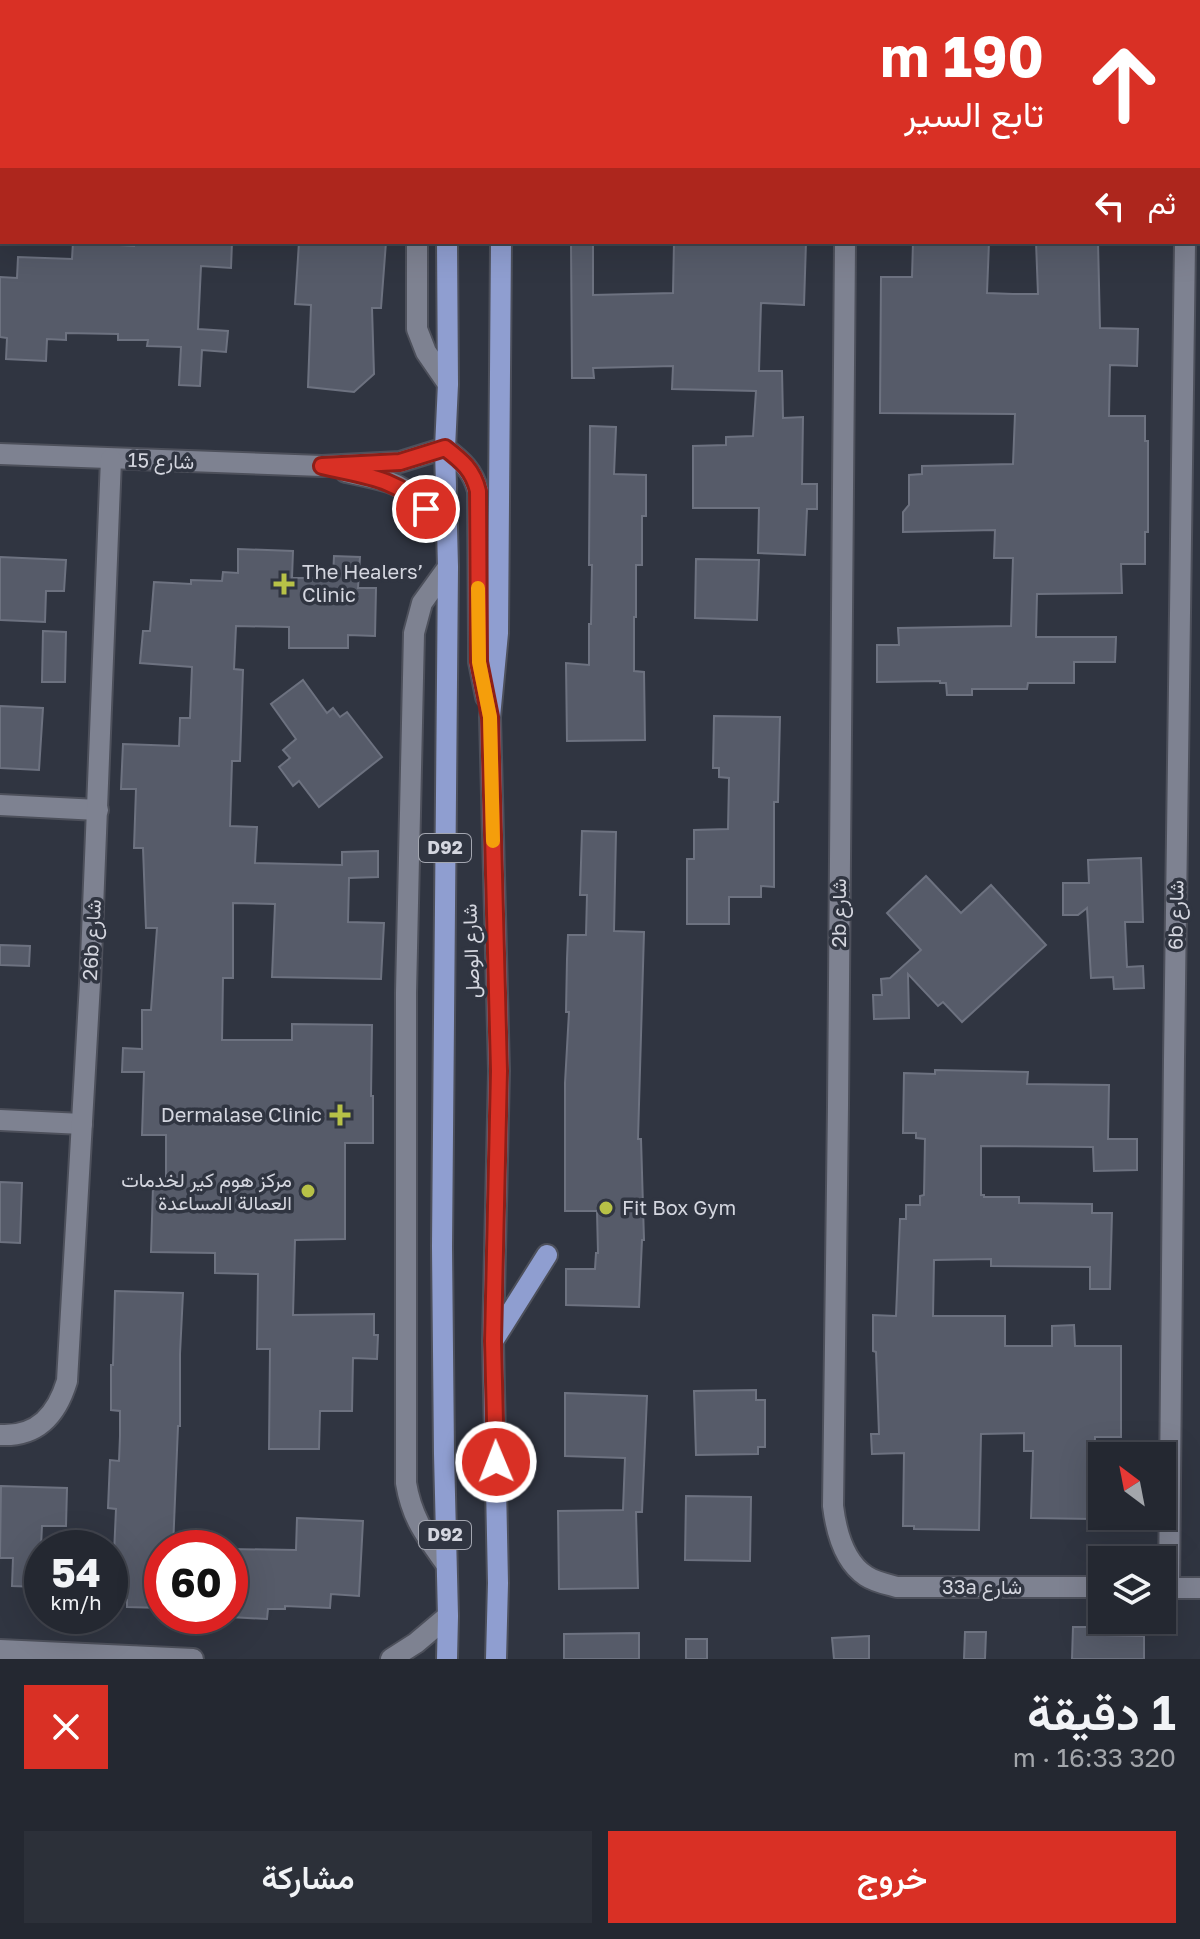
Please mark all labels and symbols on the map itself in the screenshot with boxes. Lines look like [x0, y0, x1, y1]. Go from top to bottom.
street label: شارع 15 [127, 447, 195, 476]
pin [392, 475, 460, 543]
place label: The Healers’ Clinic [302, 559, 424, 606]
marker: The Healers’ Clinic [273, 573, 295, 595]
road number: D92 [419, 834, 471, 862]
street label: 2b شارع [826, 878, 853, 948]
street label: 6b شارع [1162, 880, 1191, 950]
street label: 26b شارع [77, 899, 108, 981]
street label: شارع الوصل [456, 903, 487, 999]
place label: Dermalase Clinic [161, 1102, 322, 1126]
marker: Dermalase Clinic [329, 1104, 351, 1126]
place label: مركز هوم كير لخدمات العمالة المساعدة [121, 1167, 292, 1214]
marker: مركز هوم كير لخدمات العمالة المساعدة [299, 1182, 317, 1200]
place label: Fit Box Gym [622, 1195, 736, 1219]
marker: Fit Box Gym [597, 1199, 615, 1217]
position arrow [454, 1420, 538, 1504]
north arrow [1088, 1442, 1176, 1530]
road number: D92 [419, 1521, 471, 1549]
speed limit sign: 60 [144, 1530, 248, 1634]
street label: 33a شارع [942, 1574, 1022, 1601]

